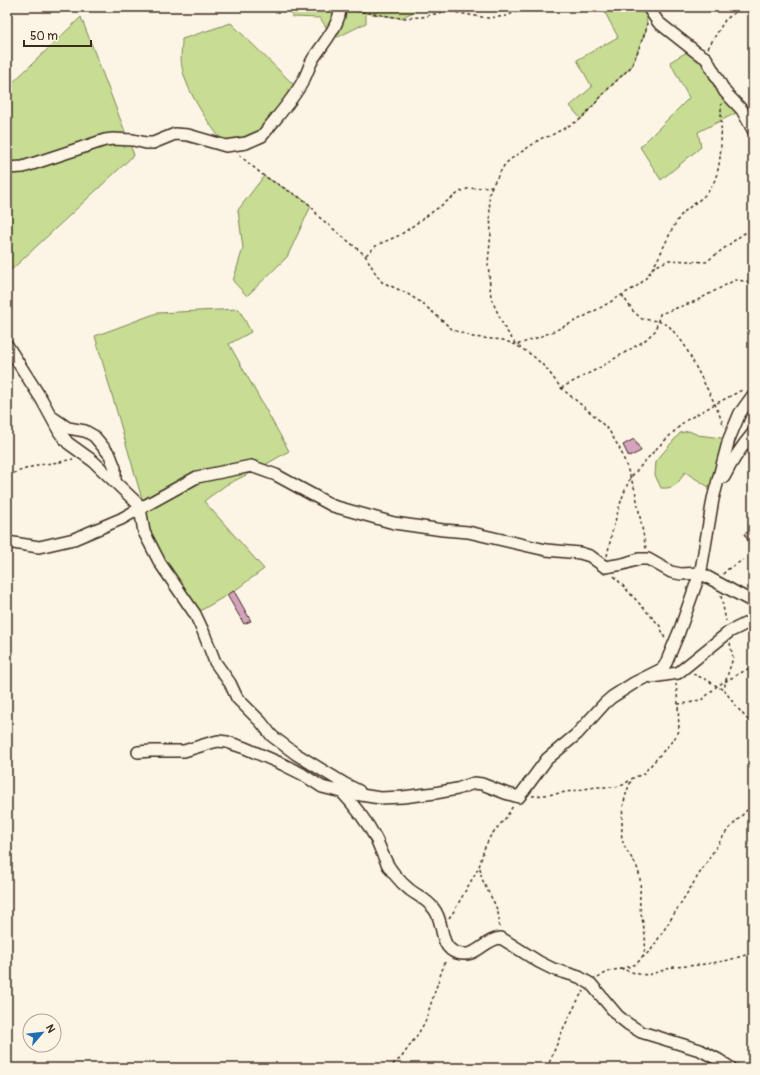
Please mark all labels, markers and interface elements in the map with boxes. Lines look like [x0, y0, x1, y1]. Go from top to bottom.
scale bar [24, 22, 91, 48]
text: 50 m [30, 29, 58, 44]
north arrow [22, 1013, 62, 1053]
text: N [43, 1022, 58, 1035]

